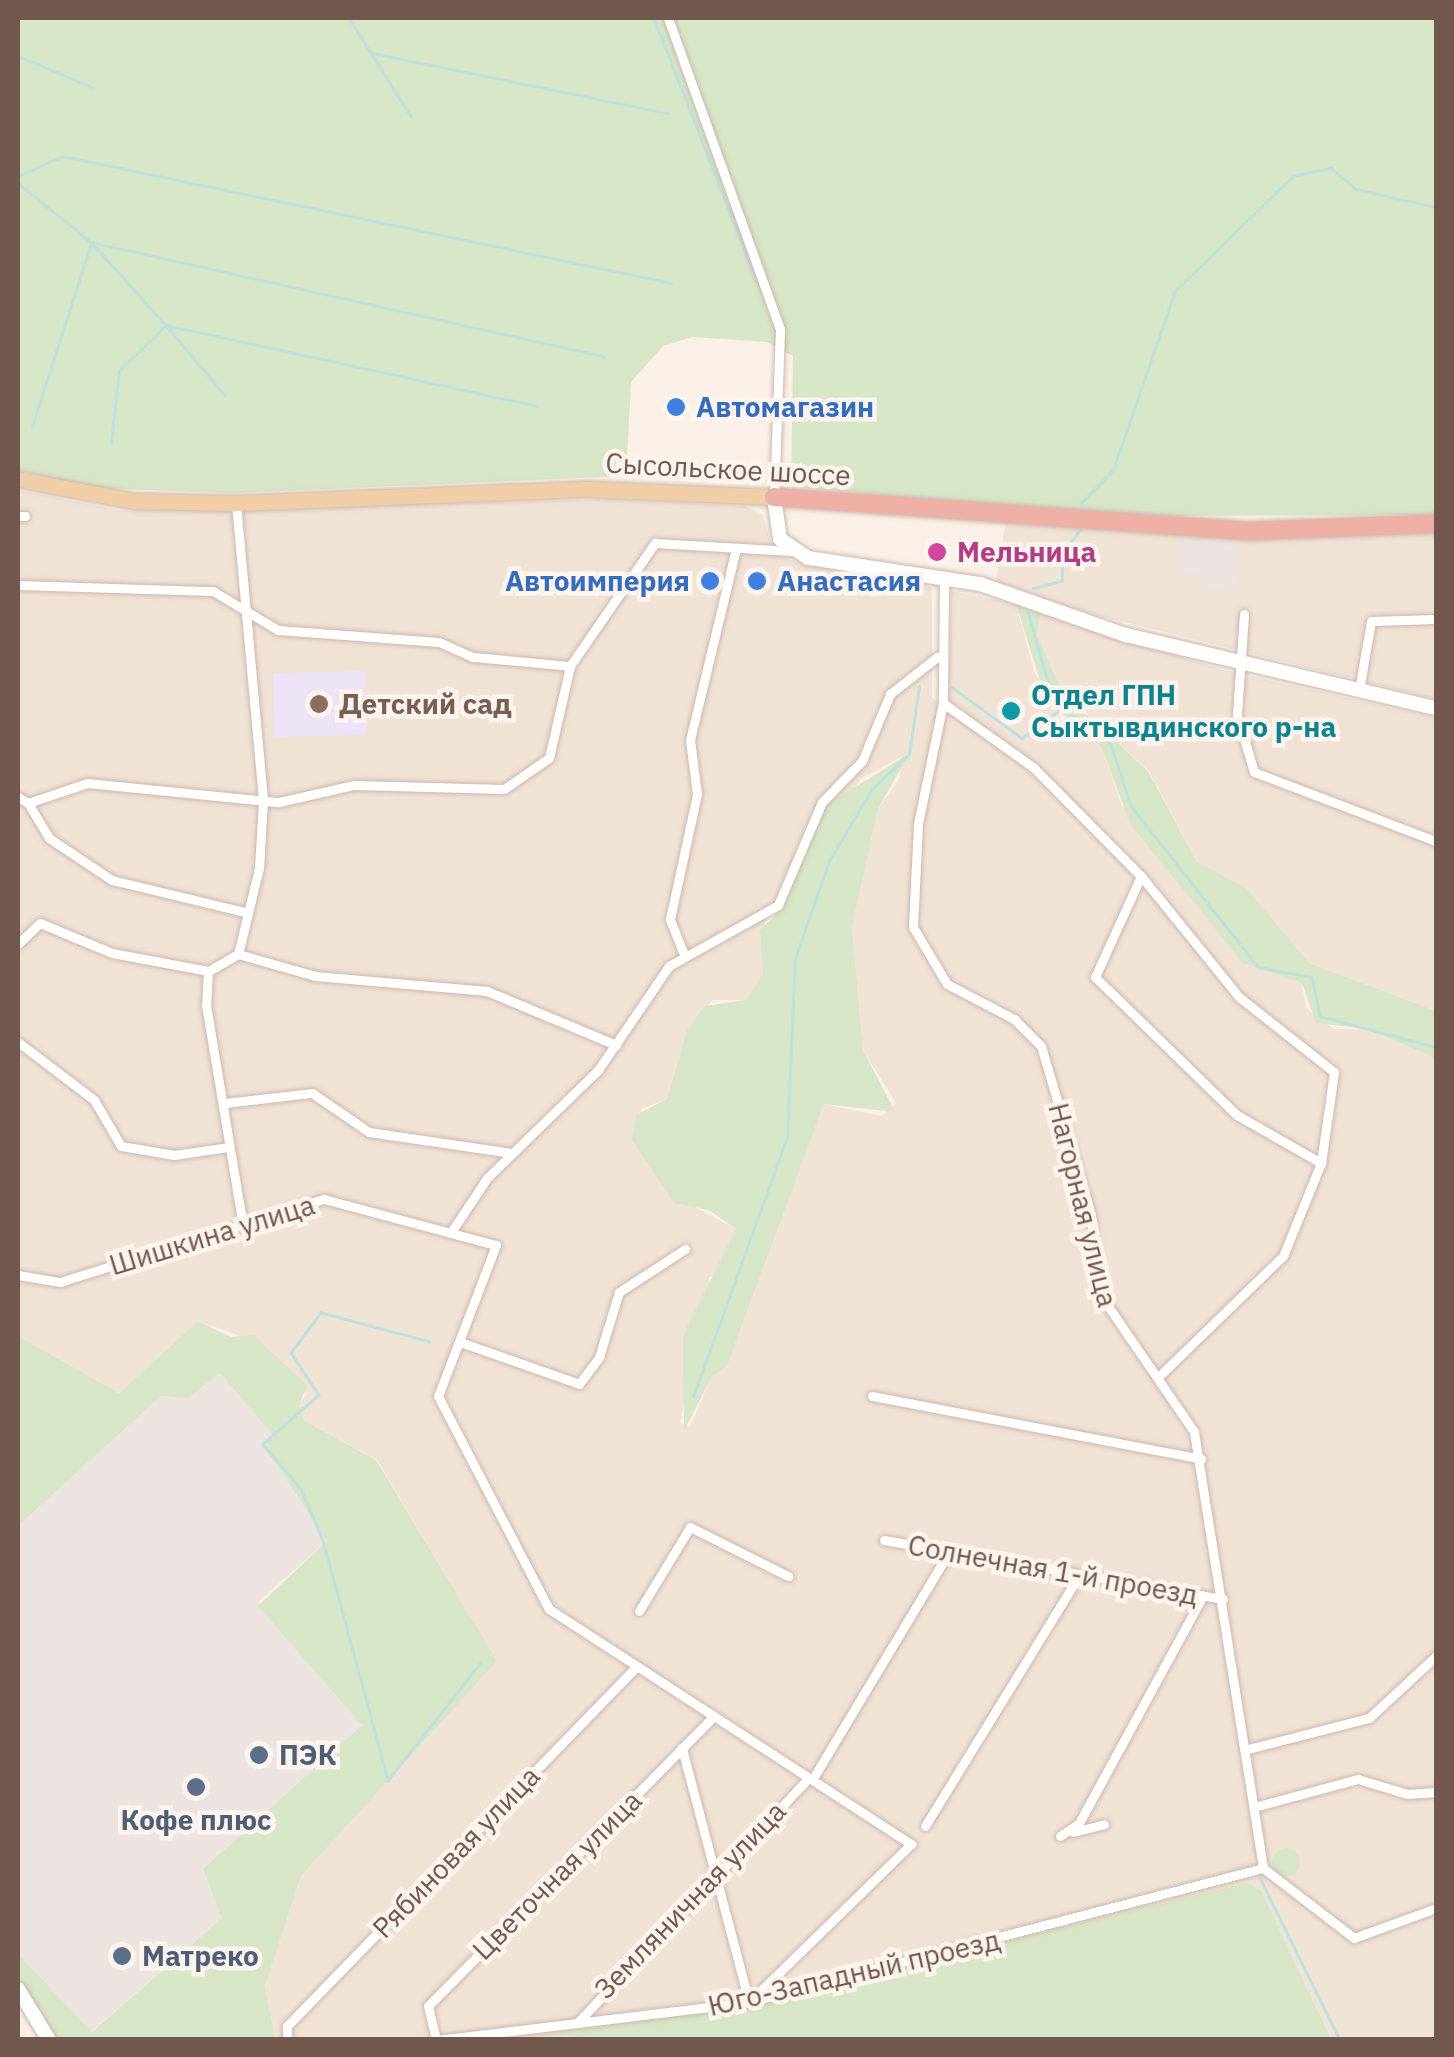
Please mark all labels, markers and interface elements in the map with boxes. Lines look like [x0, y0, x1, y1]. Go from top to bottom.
place label: Автомагазин [696, 390, 874, 424]
marker: Автомагазин [665, 396, 687, 418]
street label: Сысольское шоссе [605, 446, 851, 492]
place label: Мельница [957, 535, 1096, 569]
marker: Мельница [926, 541, 948, 563]
place label: Автоимперия [505, 564, 690, 598]
place label: Анастасия [777, 564, 921, 598]
marker: Автоимперия [699, 570, 721, 592]
marker: Анастасия [746, 570, 768, 592]
place label: Отдел ГПН Сыктывдинского р-на [1031, 678, 1336, 744]
place label: Детский сад [339, 687, 512, 721]
marker: Детский сад [308, 693, 330, 715]
marker: Отдел ГПН Сыктывдинского р-на [1000, 700, 1022, 722]
street label: Нагорная улица [1041, 1100, 1125, 1310]
street label: Шишкина улица [105, 1188, 319, 1282]
street label: Солнечная 1-й проезд [905, 1528, 1201, 1612]
place label: ПЭК [279, 1738, 337, 1772]
marker: ПЭК [248, 1744, 270, 1766]
street label: Рябиновая улица [366, 1759, 546, 1945]
marker: Кофе плюс [185, 1776, 207, 1798]
street label: Цветочная улица [465, 1783, 649, 1967]
street label: Земляничная улица [587, 1795, 793, 2005]
place label: Кофе плюс [121, 1803, 271, 1837]
street label: Юго-Западный проезд [705, 1923, 1003, 2023]
place label: Матреко [142, 1939, 259, 1973]
marker: Матреко [111, 1945, 133, 1967]

